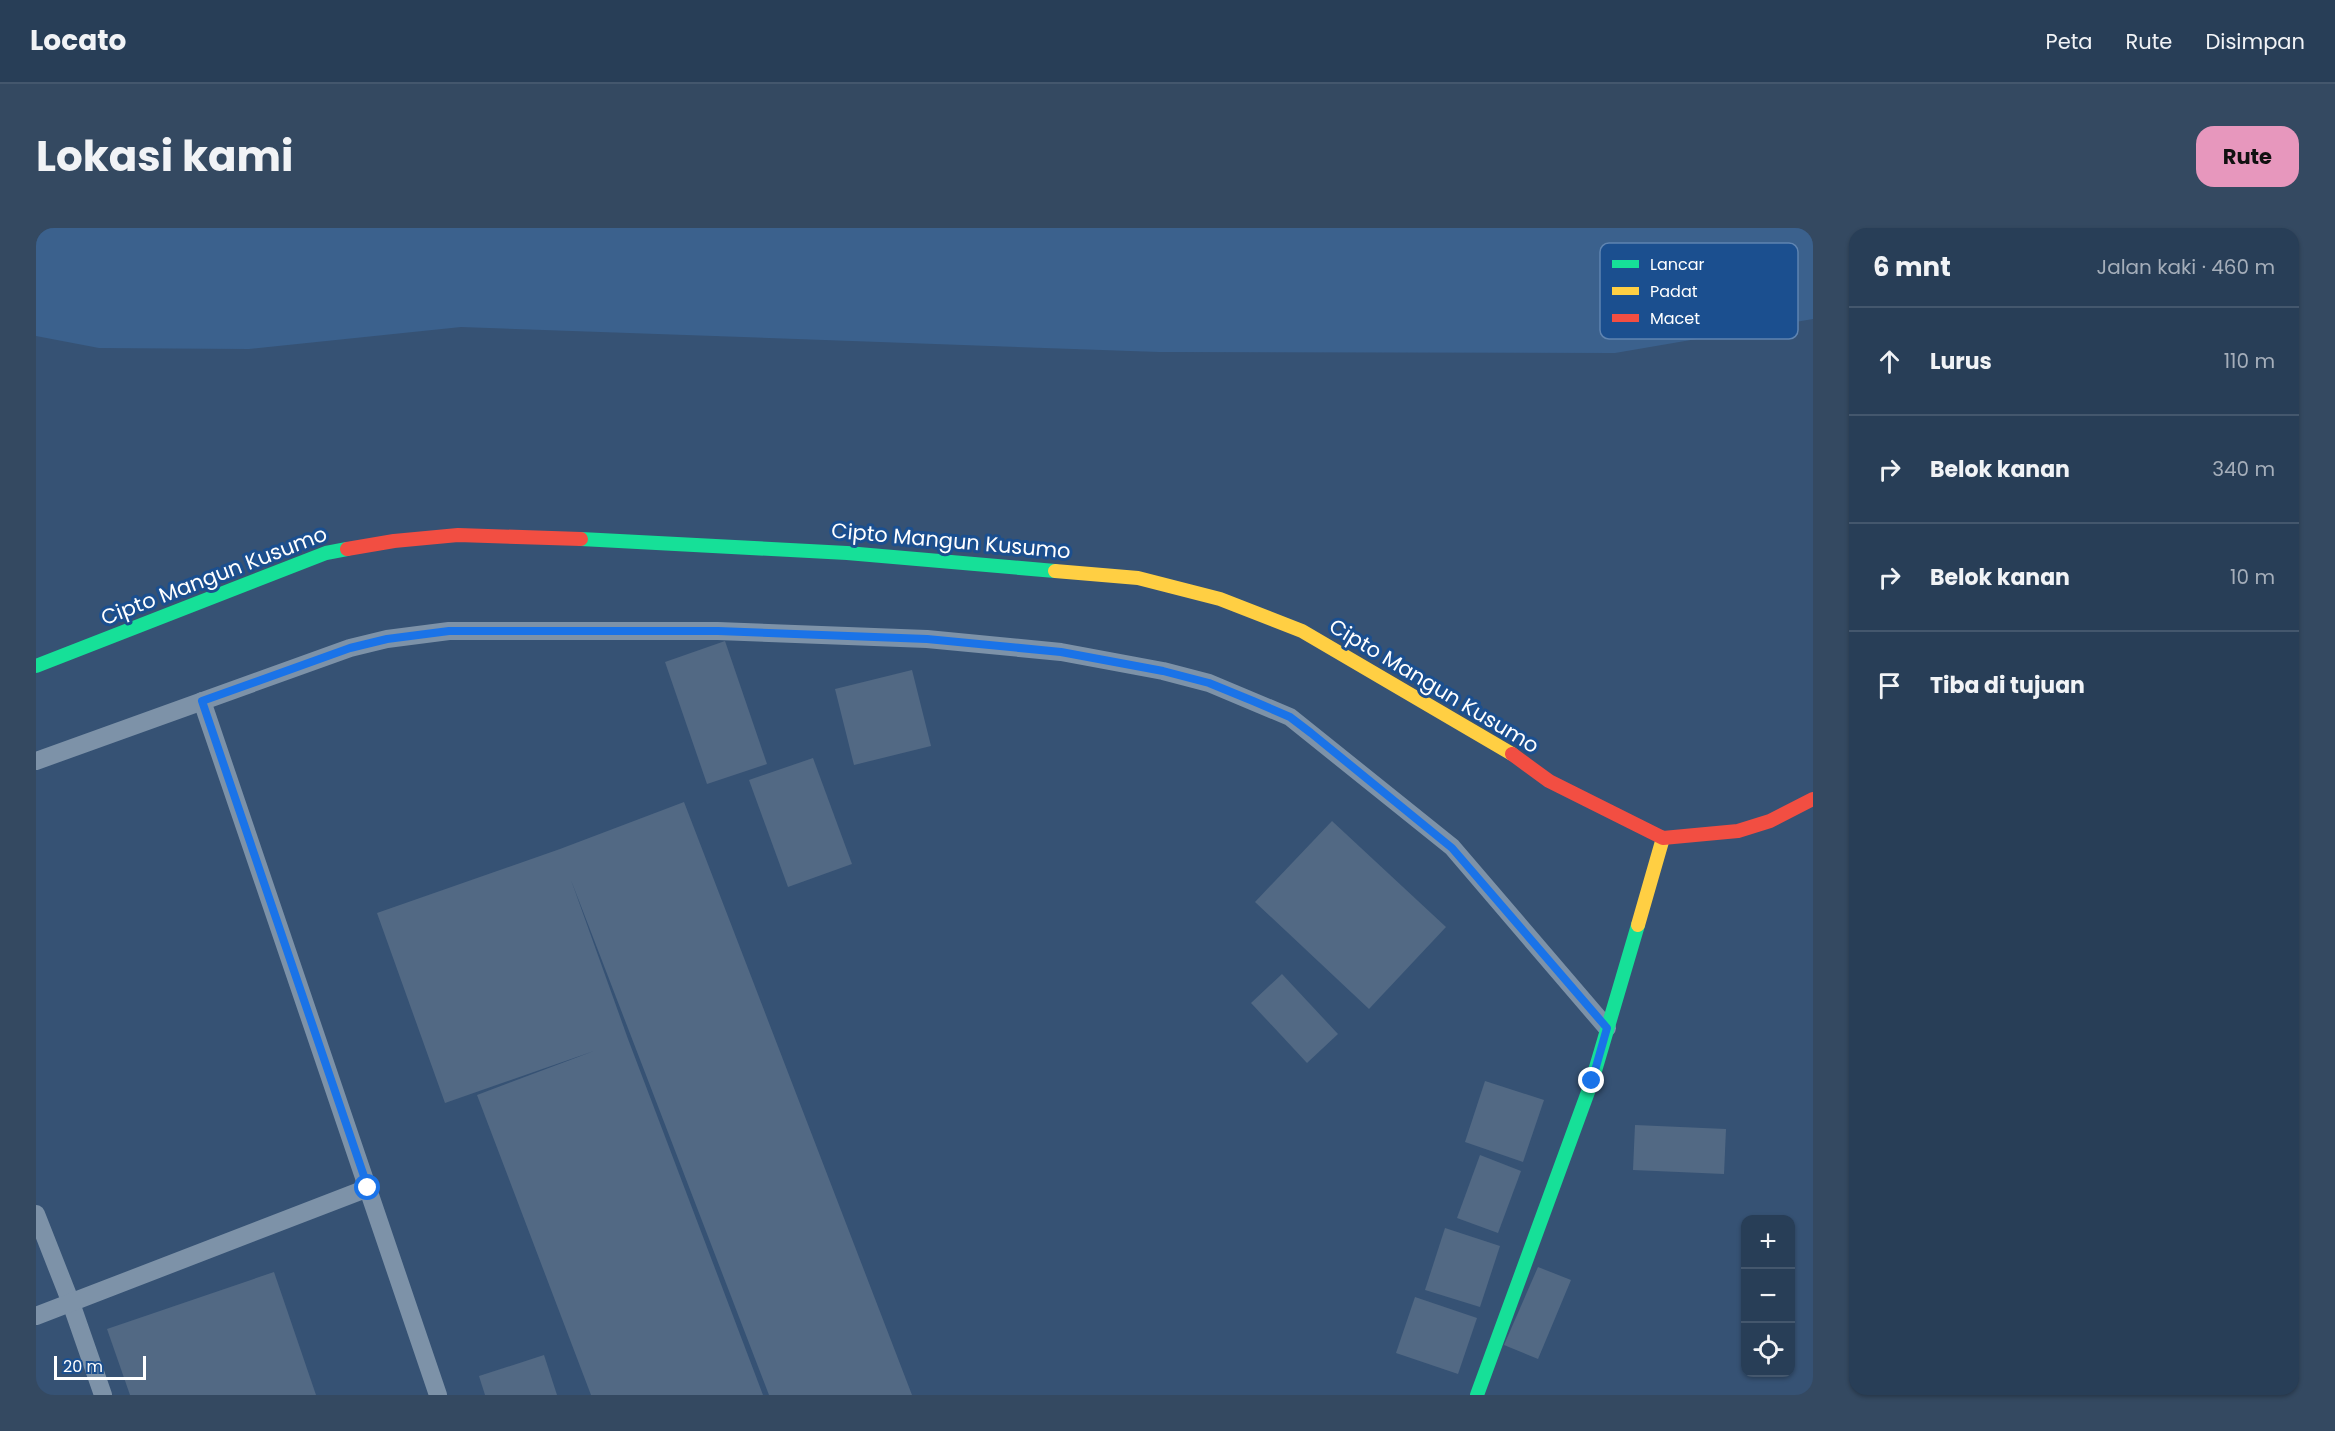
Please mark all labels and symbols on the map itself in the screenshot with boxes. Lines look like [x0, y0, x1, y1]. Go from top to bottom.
legend [1600, 243, 1798, 339]
text: Lancar [1650, 253, 1704, 276]
text: Padat [1650, 280, 1698, 303]
text: Macet [1650, 307, 1700, 330]
street label: Cipto Mangun Kusumo [830, 516, 1072, 565]
street label: Cipto Mangun Kusumo [97, 519, 331, 632]
street label: Cipto Mangun Kusumo [1324, 611, 1545, 760]
route end [1578, 1067, 1604, 1093]
route start [354, 1174, 380, 1200]
scale bar [54, 1353, 146, 1380]

